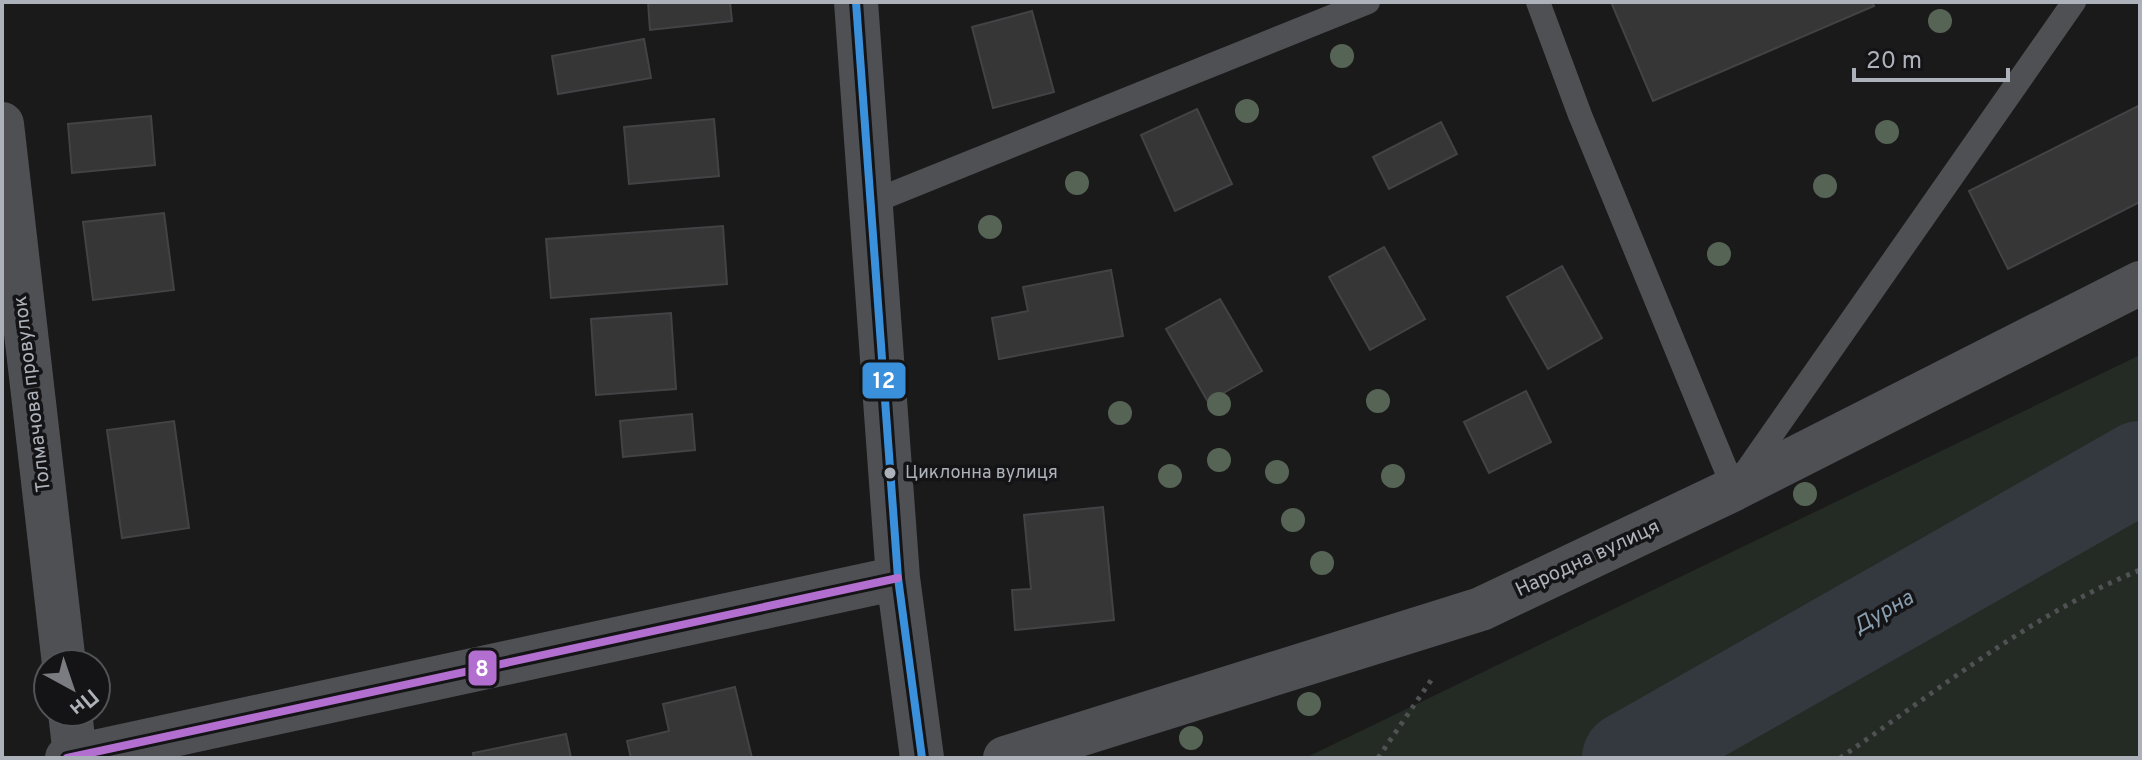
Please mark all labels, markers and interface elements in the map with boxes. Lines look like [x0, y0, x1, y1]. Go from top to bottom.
scale bar [1854, 32, 2008, 82]
text: 20 m [1866, 47, 1922, 77]
street label: Толмачова провулок [8, 294, 58, 494]
line badge: 12 [861, 361, 907, 400]
text: 12 [873, 369, 895, 396]
place label: Циклонна вулиця [905, 462, 1058, 485]
marker: Циклонна вулиця [882, 465, 898, 481]
street label: Народна вулиця [1512, 514, 1664, 604]
water label: Дурна [1849, 585, 1919, 641]
north arrow [32, 648, 112, 728]
line badge: 8 [467, 649, 498, 687]
text: 8 [475, 657, 489, 684]
text: Пн [63, 682, 103, 721]

